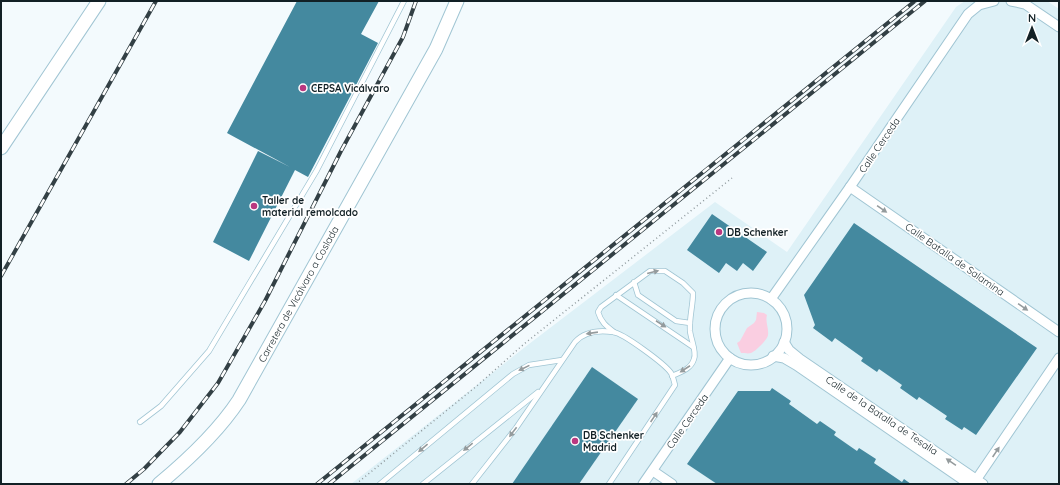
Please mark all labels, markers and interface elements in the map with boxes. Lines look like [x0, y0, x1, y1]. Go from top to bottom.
north arrow [1012, 8, 1052, 48]
text: N [1028, 11, 1036, 25]
place label: CEPSA Vicálvaro [311, 82, 390, 95]
marker: CEPSA Vicálvaro [298, 83, 308, 93]
street label: Calle Cerceda [856, 115, 903, 176]
place label: Taller de material remolcado [262, 194, 358, 219]
marker: Taller de material remolcado [249, 201, 259, 211]
one-way arrow [877, 205, 887, 213]
street label: Calle Batalla de Salamina [902, 220, 1007, 299]
street label: Carretera de Vicálvaro a Coslada [255, 224, 341, 365]
place label: DB Schenker [727, 226, 789, 239]
marker: DB Schenker [714, 227, 724, 237]
one-way arrow [646, 268, 659, 274]
one-way arrow [1018, 303, 1029, 311]
one-way arrow [656, 320, 666, 328]
one-way arrow [586, 330, 598, 336]
one-way arrow [519, 365, 530, 371]
one-way arrow [680, 365, 690, 373]
street label: Calle de la Batalla de Tesalia [823, 373, 940, 458]
street label: Calle Cerceda [664, 391, 711, 451]
one-way arrow [651, 412, 658, 423]
one-way arrow [508, 427, 517, 438]
place label: DB Schenker Madrid [583, 429, 645, 454]
marker: DB Schenker Madrid [570, 436, 580, 446]
one-way arrow [463, 443, 473, 452]
one-way arrow [418, 444, 428, 453]
one-way arrow [992, 447, 1000, 457]
one-way arrow [946, 458, 956, 466]

